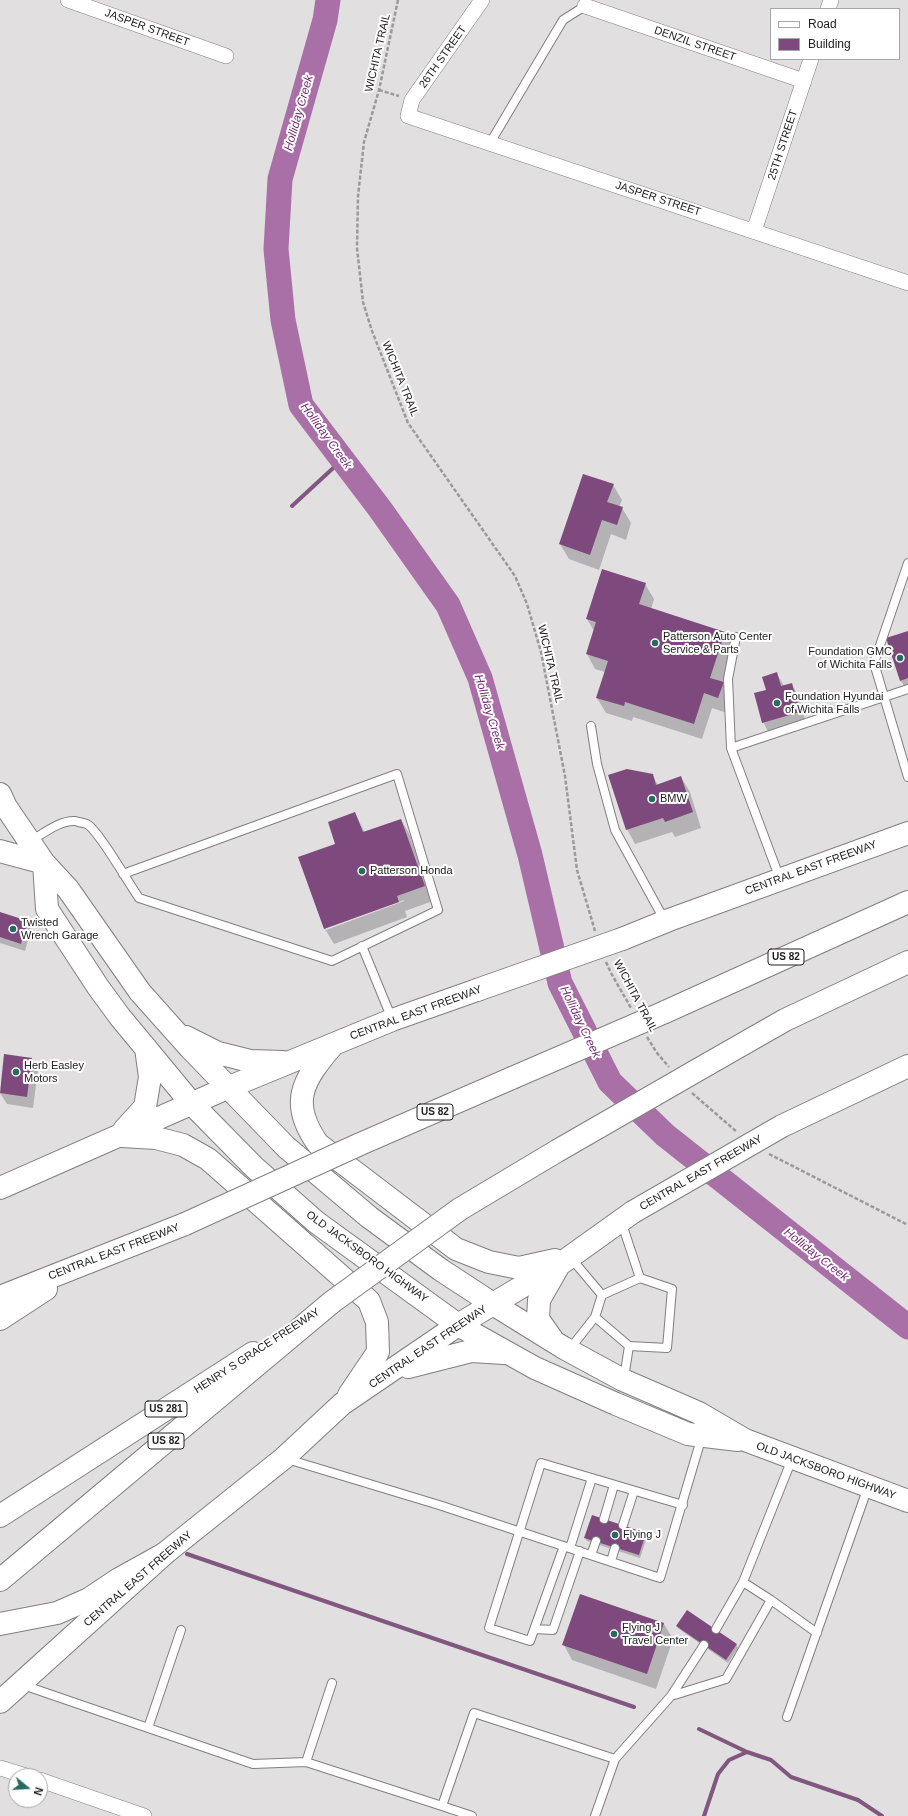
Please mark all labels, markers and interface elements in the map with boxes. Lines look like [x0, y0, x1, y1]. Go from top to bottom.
street label: JASPER STREET [103, 7, 191, 49]
legend [770, 8, 900, 60]
street label: WICHITA TRAIL [363, 13, 393, 93]
text: Road [808, 17, 837, 31]
street label: 26TH STREET [417, 23, 469, 91]
street label: DENZIL STREET [652, 24, 738, 64]
text: Building [808, 37, 851, 51]
water label: Holliday Creek [281, 74, 317, 152]
street label: 25TH STREET [765, 108, 801, 182]
street label: JASPER STREET [614, 179, 702, 219]
street label: WICHITA TRAIL [379, 340, 421, 418]
water label: Holliday Creek [297, 400, 355, 472]
street label: WICHITA TRAIL [535, 624, 565, 704]
place label: Patterson Auto Center Service & Parts [663, 630, 772, 656]
marker: Patterson Auto Center Service & Parts [650, 638, 660, 648]
place label: Foundation GMC of Wichita Falls [808, 645, 892, 671]
marker: Foundation GMC of Wichita Falls [895, 653, 905, 663]
water label: Holliday Creek [471, 673, 507, 751]
place label: Foundation Hyundai of Wichita Falls [785, 690, 883, 716]
marker: Foundation Hyundai of Wichita Falls [772, 698, 782, 708]
place label: BMW [660, 792, 687, 806]
marker: BMW [647, 794, 657, 804]
street label: CENTRAL EAST FREEWAY [743, 838, 879, 898]
place label: Patterson Honda [370, 864, 453, 878]
marker: Patterson Honda [357, 866, 367, 876]
place label: Twisted Wrench Garage [21, 916, 98, 942]
marker: Twisted Wrench Garage [8, 924, 18, 934]
road number: US 82 [768, 949, 804, 965]
street label: WICHITA TRAIL [610, 958, 660, 1034]
street label: CENTRAL EAST FREEWAY [348, 983, 484, 1043]
water label: Holliday Creek [556, 984, 604, 1060]
place label: Herb Easley Motors [24, 1059, 84, 1085]
marker: Herb Easley Motors [11, 1067, 21, 1077]
road number: US 82 [417, 1104, 453, 1120]
street label: CENTRAL EAST FREEWAY [637, 1132, 765, 1214]
street label: OLD JACKSBORO HIGHWAY [303, 1208, 431, 1306]
street label: CENTRAL EAST FREEWAY [47, 1221, 181, 1283]
water label: Holliday Creek [781, 1225, 851, 1285]
street label: CENTRAL EAST FREEWAY [367, 1303, 489, 1391]
street label: HENRY S GRACE FREEWAY [192, 1305, 322, 1397]
road number: US 281 [145, 1401, 187, 1417]
road number: US 82 [148, 1433, 184, 1449]
street label: OLD JACKSBORO HIGHWAY [754, 1440, 898, 1502]
street label: CENTRAL EAST FREEWAY [81, 1528, 195, 1630]
place label: Flying J [623, 1528, 661, 1542]
marker: Flying J [610, 1530, 620, 1540]
place label: Flying J Travel Center [622, 1621, 688, 1647]
marker: Flying J Travel Center [609, 1629, 619, 1639]
north arrow [8, 1768, 48, 1808]
text: N [32, 1786, 45, 1797]

